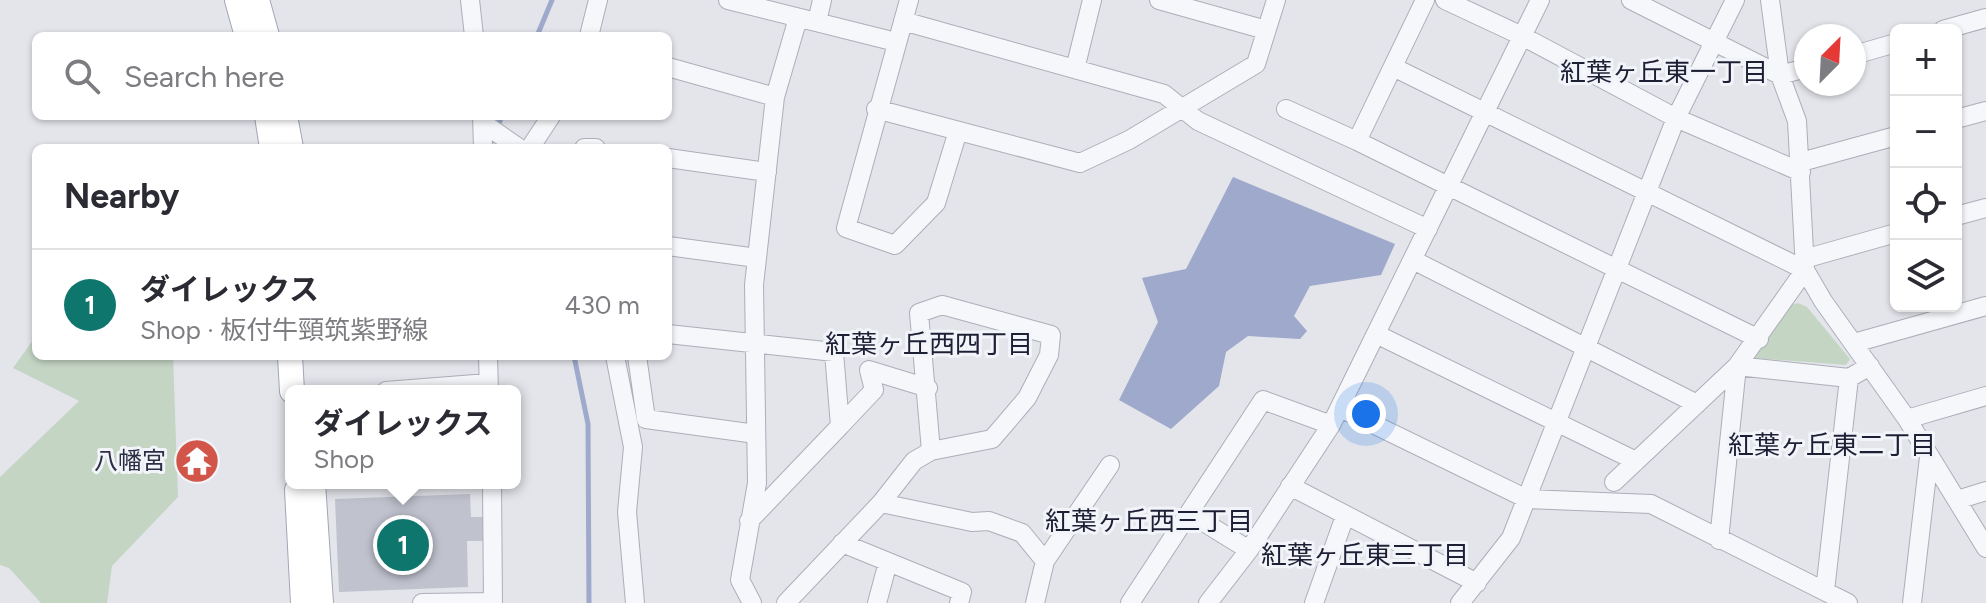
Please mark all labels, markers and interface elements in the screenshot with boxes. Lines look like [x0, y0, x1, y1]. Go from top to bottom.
north arrow [1794, 24, 1866, 96]
map controls [1890, 24, 1962, 312]
button: + [1890, 24, 1962, 96]
search box [32, 32, 672, 120]
icon: search [60, 54, 104, 98]
district label: 紅葉ヶ丘東一丁目 [1560, 56, 1768, 88]
text: Search here [124, 58, 284, 95]
button: − [1890, 96, 1962, 168]
button: locate [1890, 168, 1962, 240]
text: Nearby [64, 176, 179, 217]
button: layers [1890, 240, 1962, 312]
text: ダイレックス [140, 271, 319, 308]
text: 1 [85, 289, 95, 321]
text: 430 m [564, 289, 640, 321]
text: Shop · 板付牛頸筑紫野線 [140, 314, 428, 346]
district label: 紅葉ヶ丘西四丁目 [825, 328, 1033, 360]
popup [285, 385, 521, 489]
your location [1346, 394, 1386, 434]
text: ダイレックス [313, 405, 493, 442]
district label: 紅葉ヶ丘東二丁目 [1728, 429, 1936, 461]
temple icon: 八幡宮 [173, 437, 221, 485]
text: Shop [313, 443, 374, 475]
place label: 八幡宮 [94, 446, 166, 475]
district label: 紅葉ヶ丘西三丁目 [1045, 505, 1253, 537]
pin: 1 [377, 515, 429, 575]
district label: 紅葉ヶ丘東三丁目 [1261, 539, 1469, 571]

